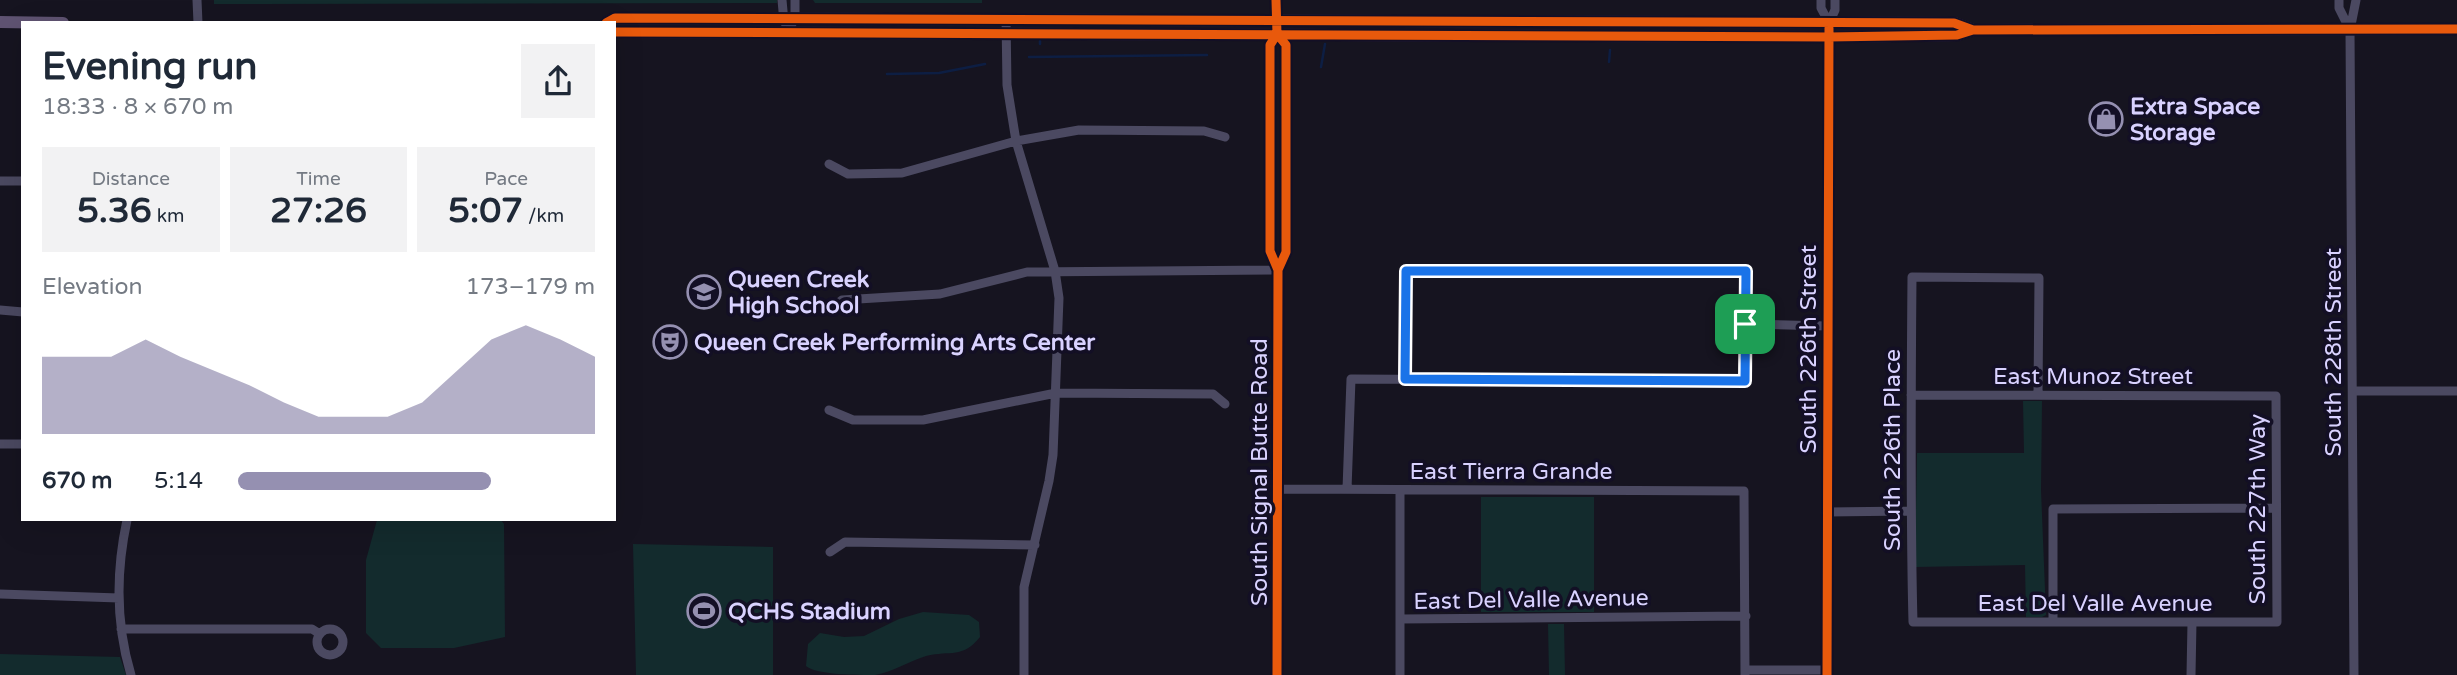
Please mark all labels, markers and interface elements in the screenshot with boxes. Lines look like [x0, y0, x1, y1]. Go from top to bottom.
text: Evening run [42, 44, 257, 90]
button: share [521, 44, 595, 118]
text: 18:33 · 8 × 670 m [42, 93, 233, 121]
place label: Extra Space Storage [2130, 93, 2260, 147]
shop icon: Extra Space Storage [2087, 100, 2125, 138]
text: Distance [92, 168, 170, 190]
text: Time [296, 168, 341, 190]
text: Pace [484, 168, 528, 190]
text: 5.36 [77, 190, 152, 232]
text: 27:26 [270, 190, 367, 232]
text: 5:07 [448, 190, 523, 232]
text: km [152, 205, 185, 227]
text: /km [523, 205, 564, 227]
street label: South 226th Street [1795, 244, 1823, 453]
street label: South 228th Street [2320, 247, 2348, 456]
place label: Queen Creek High School [728, 266, 870, 320]
text: Elevation [42, 273, 143, 301]
text: 173–179 m [466, 273, 595, 301]
school or university icon: Queen Creek High School [685, 273, 723, 311]
pin [1715, 294, 1775, 354]
icon: arrive [1726, 305, 1764, 343]
theatre icon: Queen Creek Performing Arts Center [651, 323, 689, 361]
place label: Queen Creek Performing Arts Center [694, 329, 1096, 357]
street label: South Signal Butte Road [1246, 338, 1274, 606]
street label: South 226th Place [1879, 349, 1907, 551]
street label: East Munoz Street [1993, 363, 2193, 391]
street label: South 227th Way [2244, 414, 2272, 604]
street label: East Tierra Grande [1410, 458, 1612, 486]
text: 670 m [42, 467, 112, 495]
text: 5:14 [154, 467, 203, 495]
street label: East Del Valle Avenue [1413, 584, 1649, 616]
street label: East Del Valle Avenue [1977, 590, 2213, 618]
sports icon: QCHS Stadium [685, 592, 723, 630]
place label: QCHS Stadium [728, 598, 891, 626]

